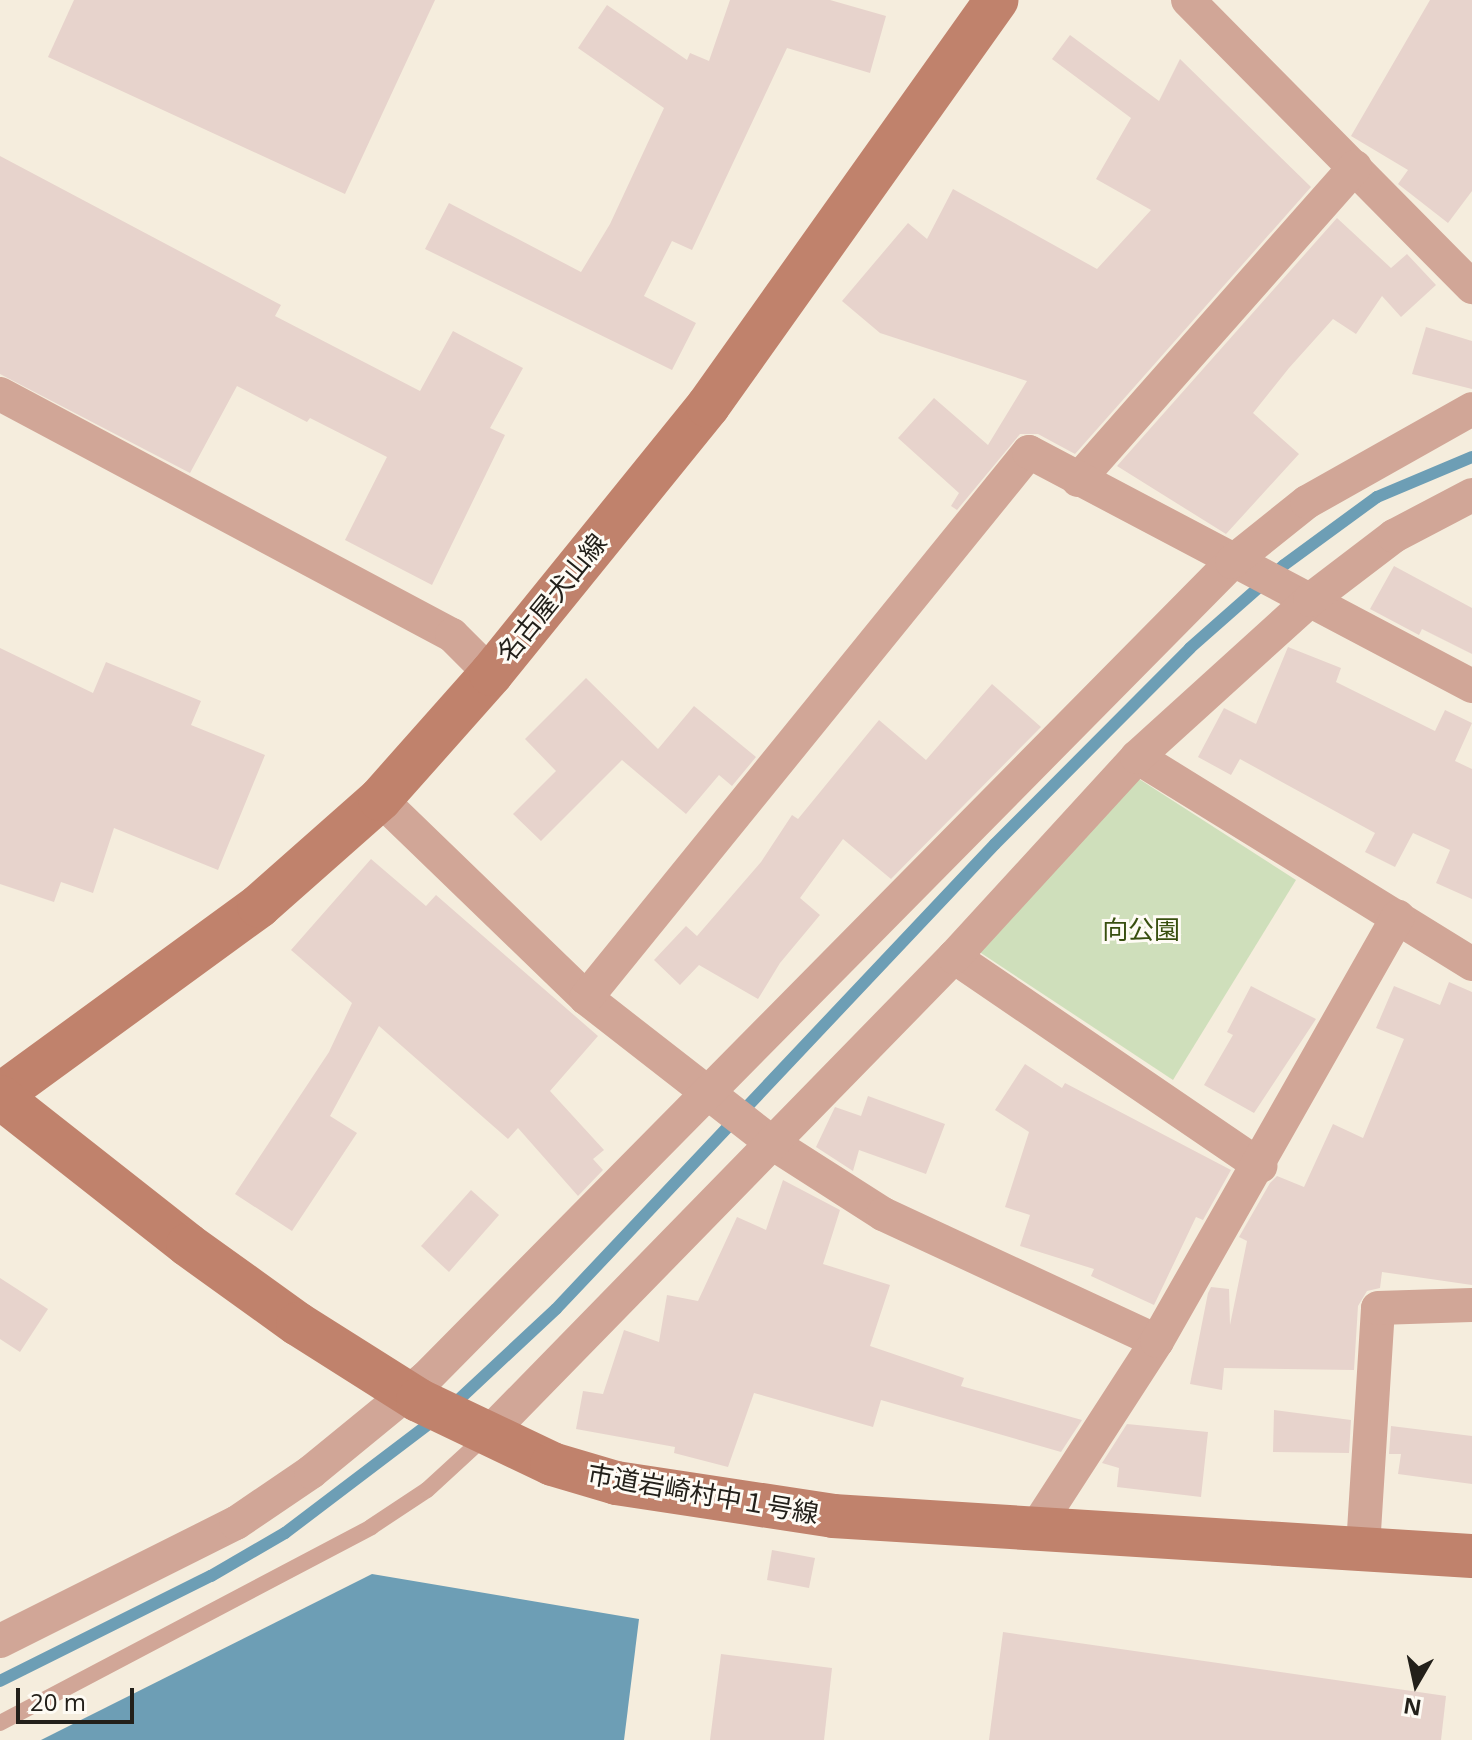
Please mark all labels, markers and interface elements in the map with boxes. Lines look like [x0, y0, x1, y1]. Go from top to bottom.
street label: 名古屋犬山線 [491, 528, 613, 668]
park label: 向公園 [1102, 914, 1180, 946]
street label: 市道岩崎村中１号線 [585, 1458, 821, 1530]
north arrow [1376, 1644, 1456, 1724]
scale bar [20, 1672, 138, 1722]
text: 20 m [30, 1685, 86, 1718]
text: N [1401, 1691, 1423, 1724]

